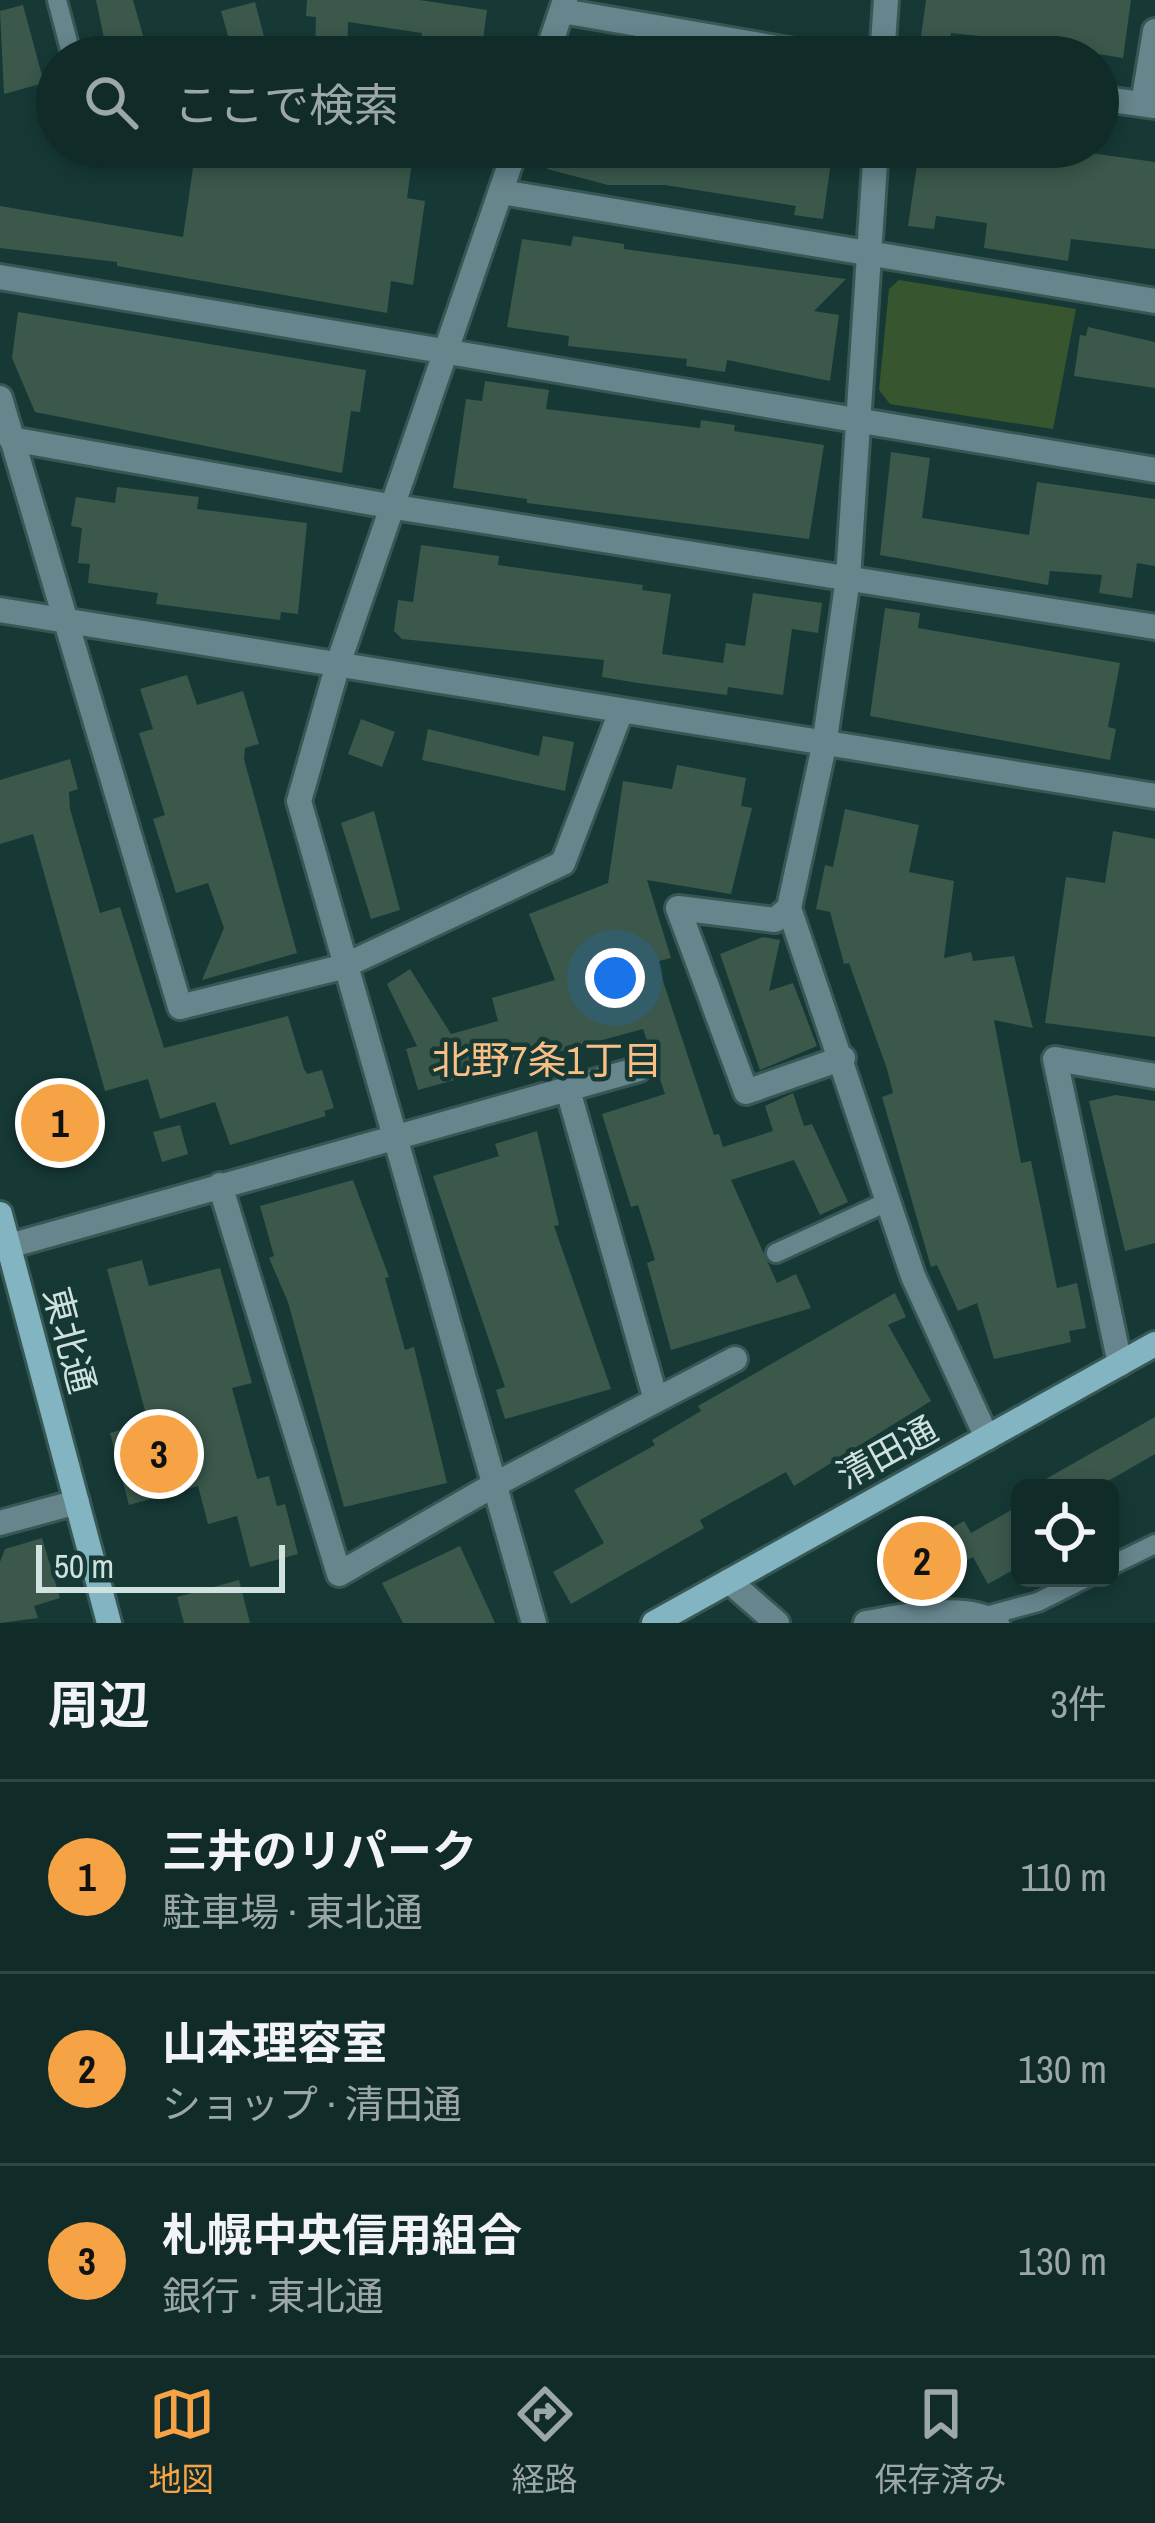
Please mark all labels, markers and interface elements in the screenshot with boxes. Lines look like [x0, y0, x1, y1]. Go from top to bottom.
search box [36, 36, 1119, 168]
icon: search [78, 69, 144, 135]
text: ここで検索 [174, 74, 399, 135]
your location [585, 948, 645, 1008]
district label: 北野7条1丁目 [432, 1034, 662, 1086]
pin: 1 [21, 1078, 99, 1168]
street label: 東北通 [33, 1282, 107, 1398]
street label: 清田通 [828, 1405, 946, 1499]
pin: 3 [120, 1409, 198, 1499]
map controls [1011, 1479, 1119, 1587]
button: locate [1011, 1479, 1119, 1587]
pin: 2 [883, 1516, 961, 1606]
scale bar [36, 1539, 285, 1592]
text: 50 m [54, 1544, 114, 1588]
text: 周辺 [48, 1670, 150, 1739]
text: 3件 [1050, 1678, 1107, 1730]
text: 三井のリパーク [162, 1820, 477, 1881]
text: 1 [78, 1851, 96, 1903]
text: 110 m [1020, 1851, 1107, 1903]
text: 駐車場 · 東北通 [162, 1886, 423, 1938]
text: 山本理容室 [162, 2012, 387, 2073]
text: 2 [78, 2043, 96, 2095]
text: 130 m [1018, 2043, 1107, 2095]
text: ショップ · 清田通 [162, 2078, 462, 2130]
text: 札幌中央信用組合 [162, 2204, 522, 2265]
text: 3 [78, 2235, 96, 2287]
text: 130 m [1018, 2235, 1107, 2287]
text: 銀行 · 東北通 [162, 2270, 384, 2322]
tab: 地図 [149, 2381, 215, 2501]
tab: 経路 [512, 2381, 578, 2501]
tab: 保存済み [875, 2381, 1007, 2501]

